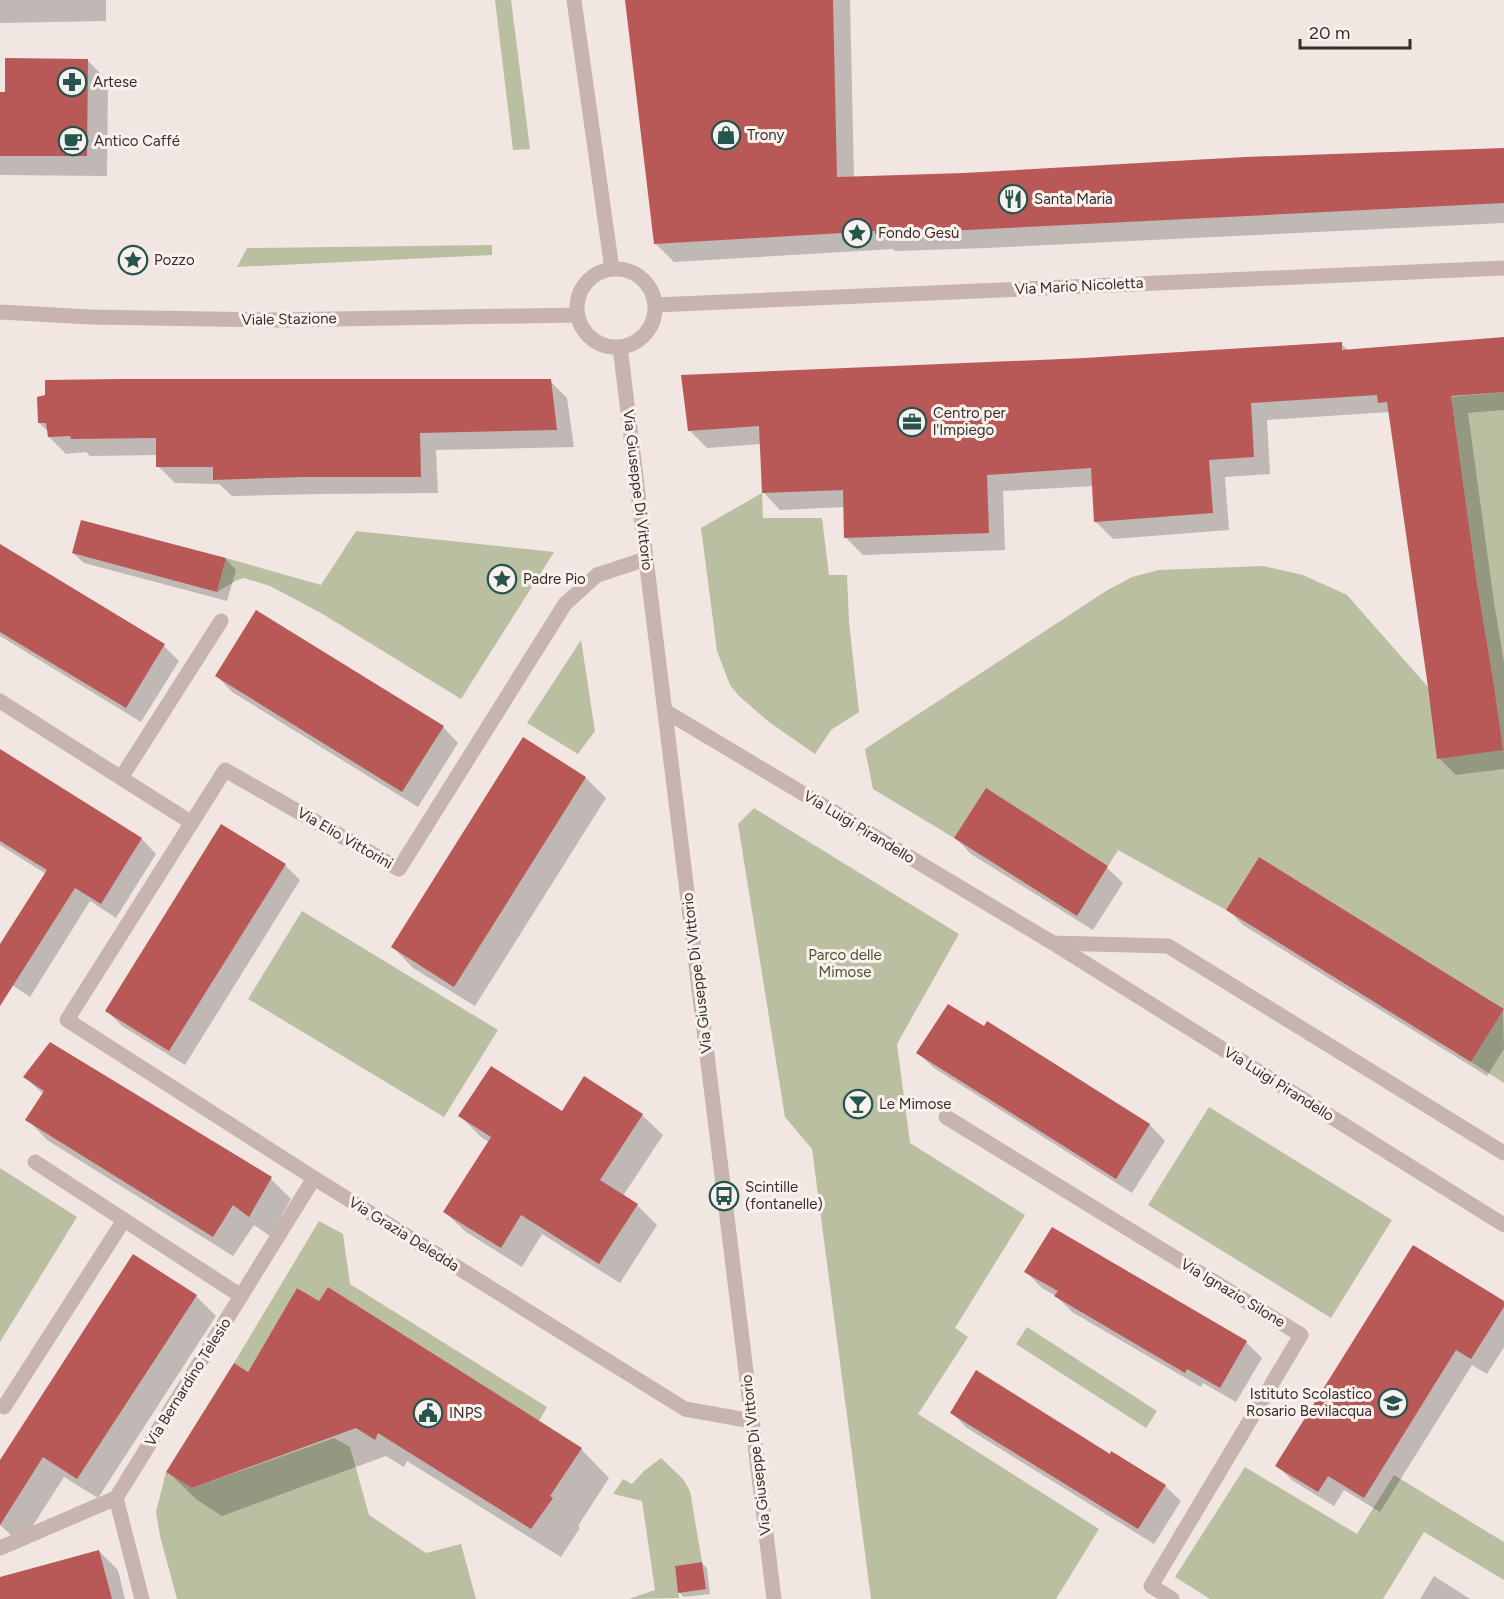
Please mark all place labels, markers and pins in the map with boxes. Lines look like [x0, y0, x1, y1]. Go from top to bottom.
pharmacy icon: Artese [56, 66, 88, 98]
place label: Artese [93, 73, 137, 91]
shop icon: Trony [710, 119, 742, 151]
cafe icon: Antico Caffé [57, 125, 89, 157]
place label: Trony [747, 126, 785, 144]
place label: Antico Caffé [94, 132, 180, 150]
restaurant icon: Santa Maria [997, 183, 1029, 215]
place label: Santa Maria [1034, 190, 1113, 208]
place icon: Fondo Gesù [841, 217, 873, 249]
place label: Fondo Gesù [878, 224, 959, 242]
place icon: Pozzo [117, 244, 149, 276]
place label: Pozzo [154, 251, 195, 269]
place label: Centro per l'Impiego [933, 404, 1006, 439]
office icon: Centro per l'Impiego [896, 406, 928, 438]
place icon: Padre Pio [486, 563, 518, 595]
place label: Padre Pio [523, 570, 586, 588]
bar icon: Le Mimose [842, 1088, 874, 1120]
place label: Le Mimose [879, 1095, 952, 1113]
place label: Scintille (fontanelle) [745, 1178, 823, 1213]
bus stop icon: Scintille (fontanelle) [708, 1180, 740, 1212]
place label: Istituto Scolastico Rosario Bevilacqua [1246, 1385, 1372, 1420]
school or university icon: Istituto Scolastico Rosario Bevilacqua [1377, 1387, 1409, 1419]
public building icon: INPS [412, 1397, 444, 1429]
place label: INPS [449, 1404, 483, 1422]

